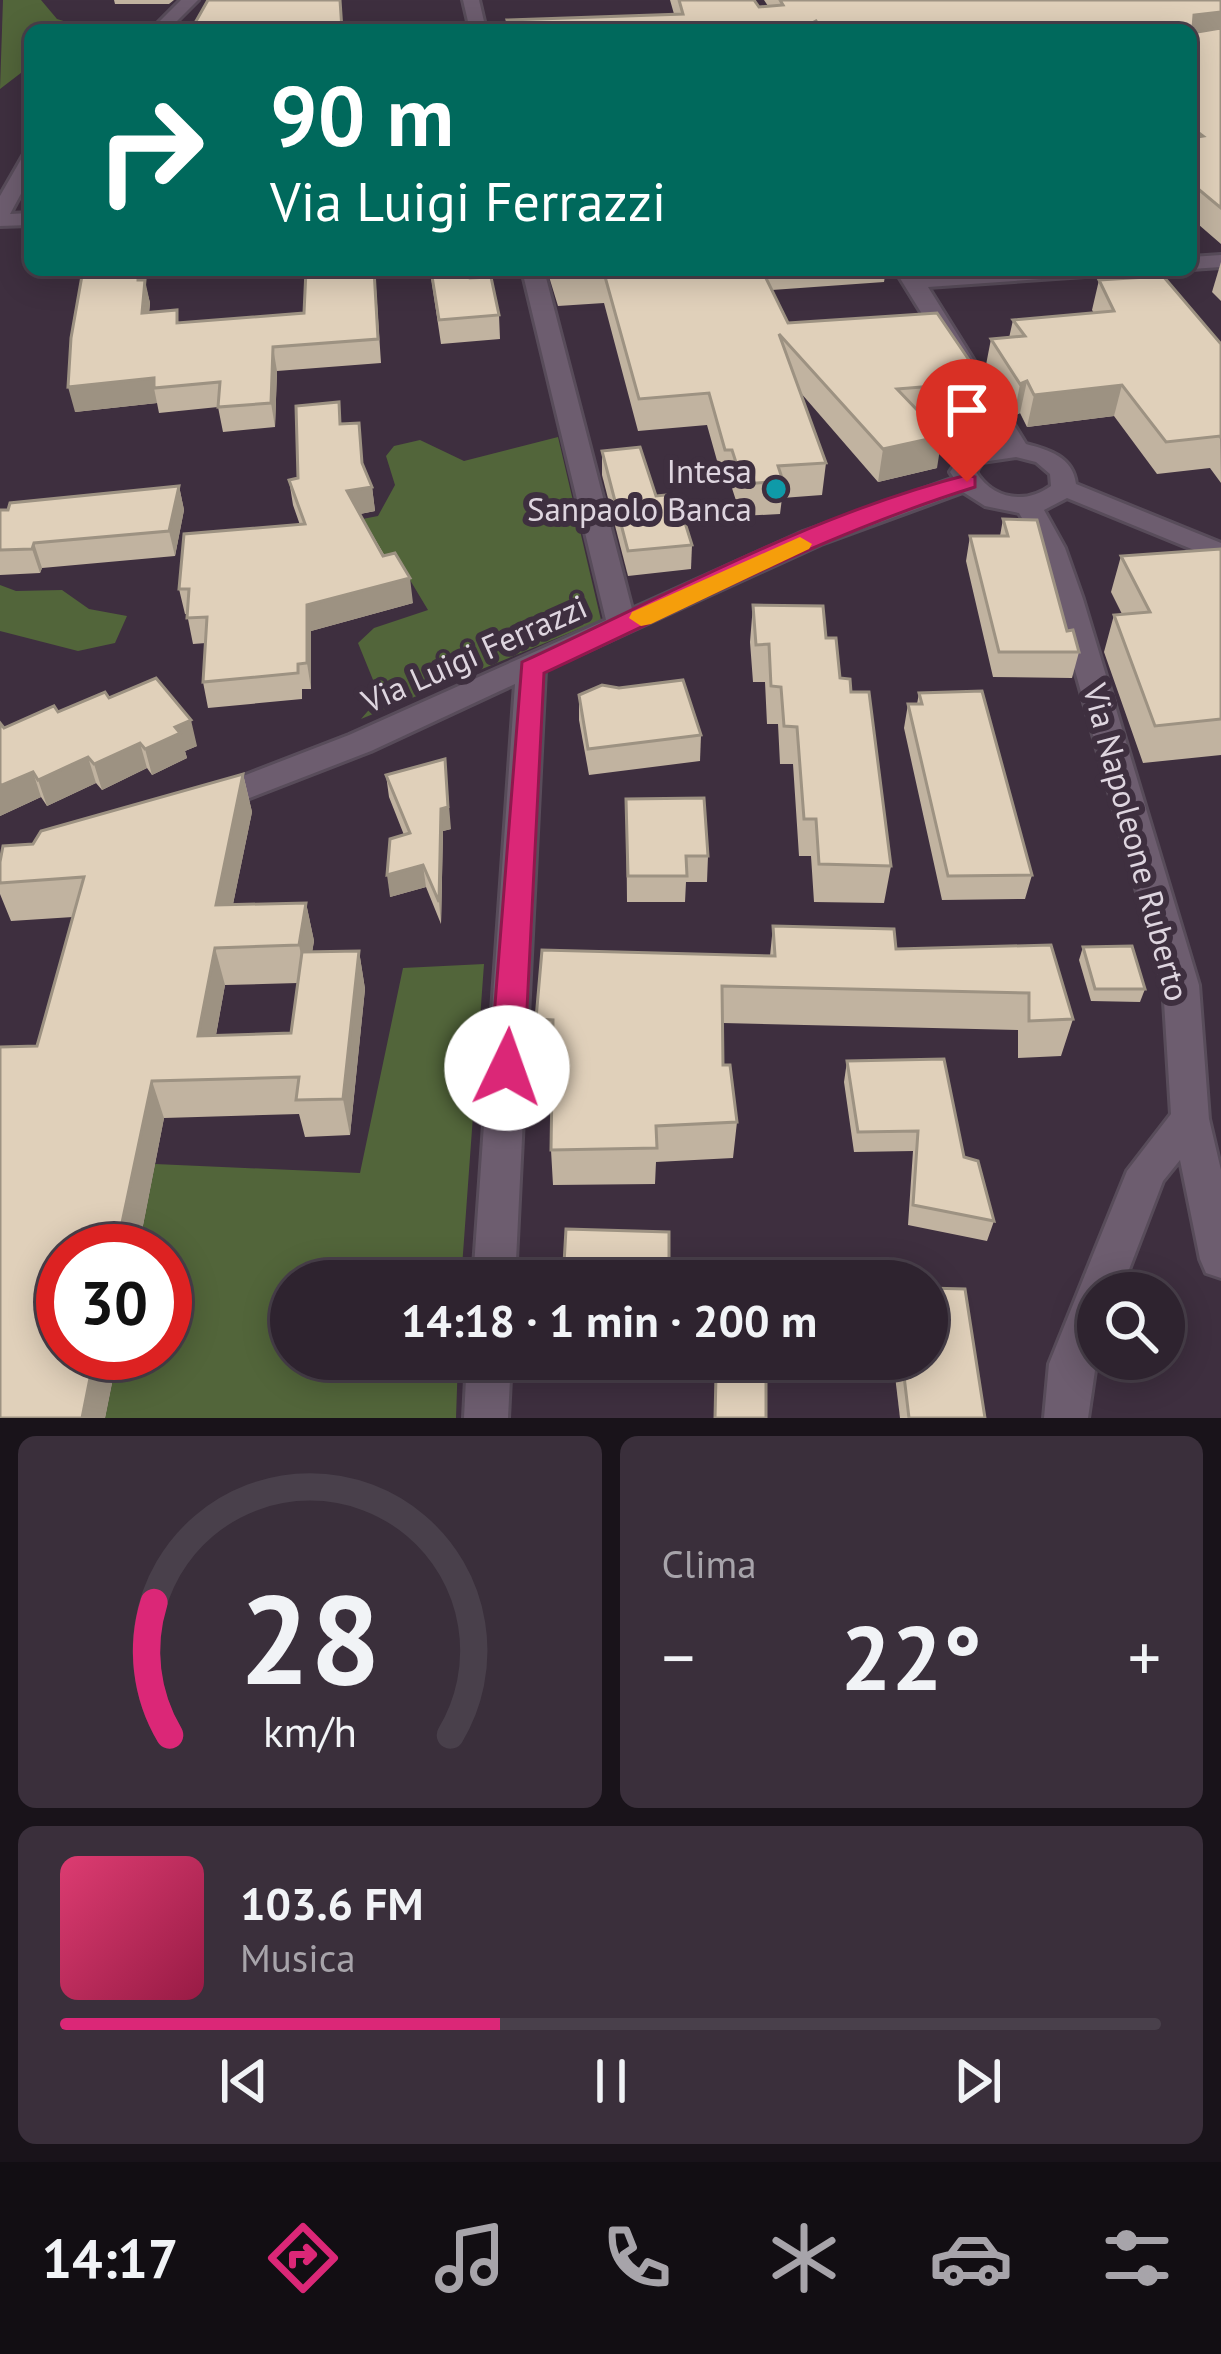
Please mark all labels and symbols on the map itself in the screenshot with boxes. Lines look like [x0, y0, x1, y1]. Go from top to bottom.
pin [916, 359, 1018, 482]
place label: Intesa Sanpaolo Banca [527, 449, 752, 530]
marker: Intesa Sanpaolo Banca [763, 476, 789, 502]
street label: Via Luigi Ferrazzi [354, 584, 593, 722]
street label: Via Napoleone Ruberto [1074, 678, 1200, 1005]
position arrow [444, 1005, 570, 1131]
speed limit sign: 30 [36, 1224, 192, 1380]

